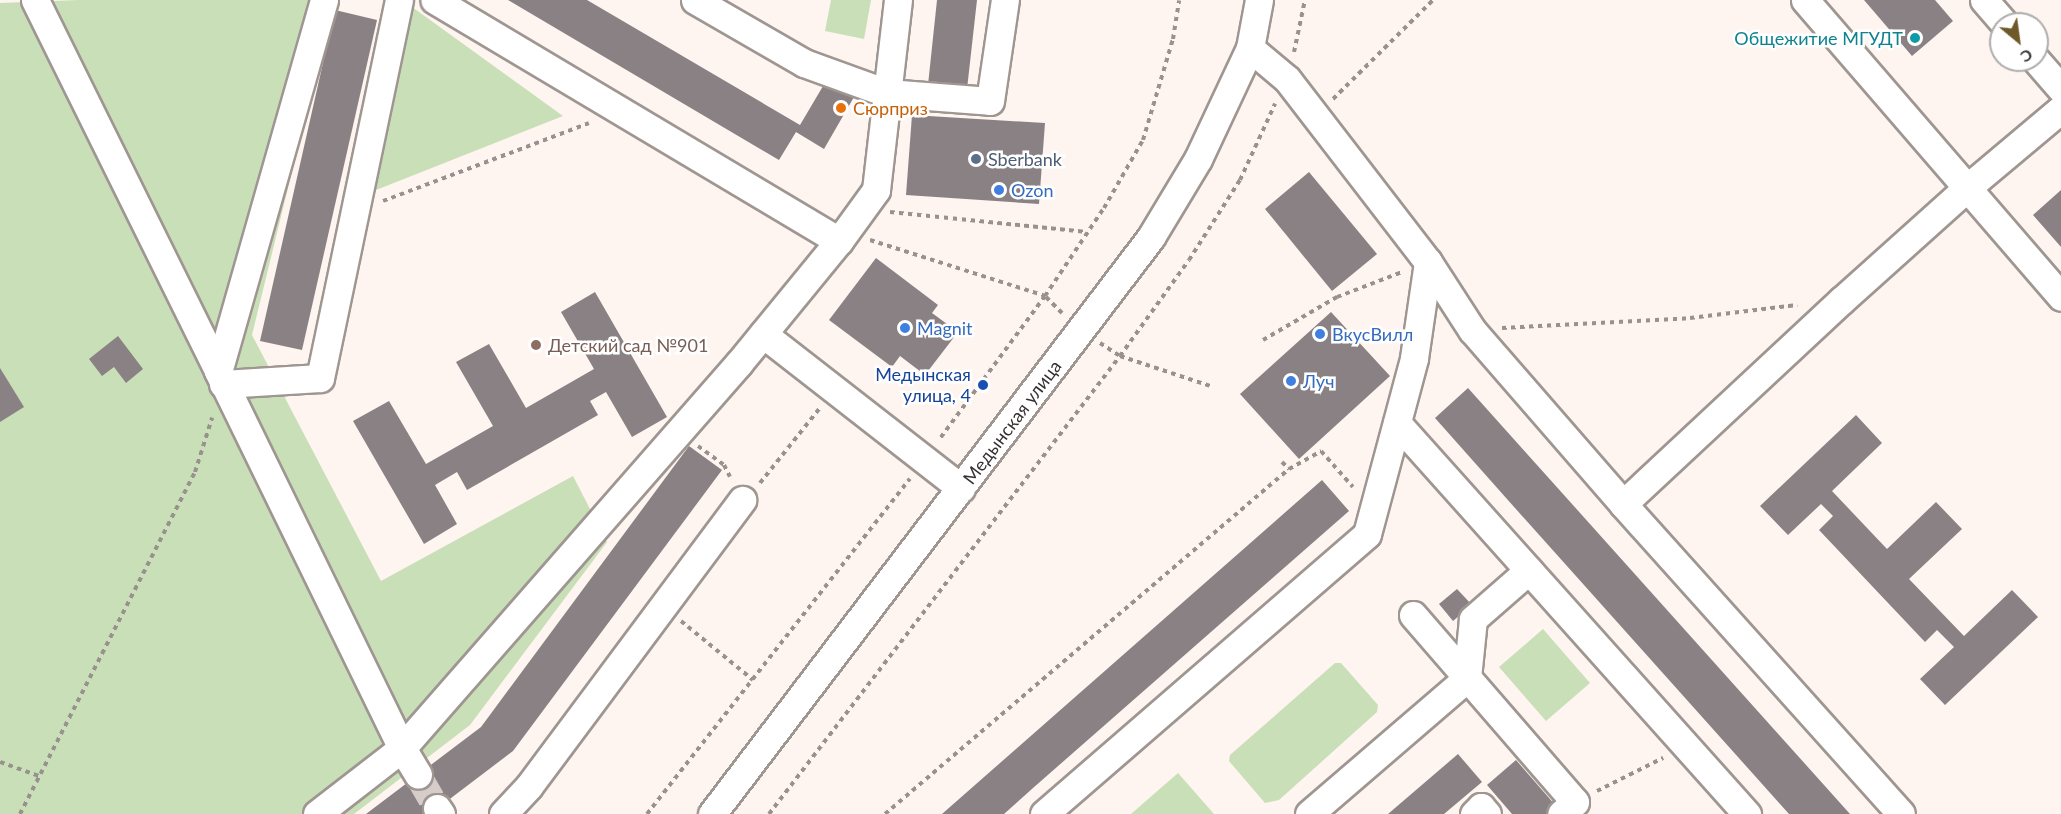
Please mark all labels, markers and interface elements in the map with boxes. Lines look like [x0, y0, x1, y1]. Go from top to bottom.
north arrow [1989, 12, 2049, 72]
place label: Общежитие МГУДТ [1734, 27, 1903, 49]
marker: Общежитие МГУДТ [1908, 31, 1922, 45]
text: С [2018, 46, 2036, 67]
place label: Сюрприз [853, 97, 928, 119]
marker: Сюрприз [834, 101, 848, 115]
place label: Sberbank [988, 148, 1062, 170]
marker: Sberbank [969, 152, 983, 166]
place label: Ozon [1011, 179, 1053, 201]
marker: Ozon [992, 183, 1006, 197]
place label: Magnit [917, 317, 973, 339]
marker: Magnit [898, 321, 912, 335]
place label: ВкусВилл [1332, 323, 1413, 345]
marker: ВкусВилл [1313, 327, 1327, 341]
place label: Детский сад №901 [548, 334, 708, 356]
marker: Детский сад №901 [529, 338, 543, 352]
street label: Медынская улица [958, 356, 1066, 488]
place label: Медынская улица, 4 [875, 364, 971, 406]
place label: Луч [1303, 370, 1334, 392]
marker: Луч [1284, 374, 1298, 388]
marker: Медынская улица, 4 [976, 378, 990, 392]

